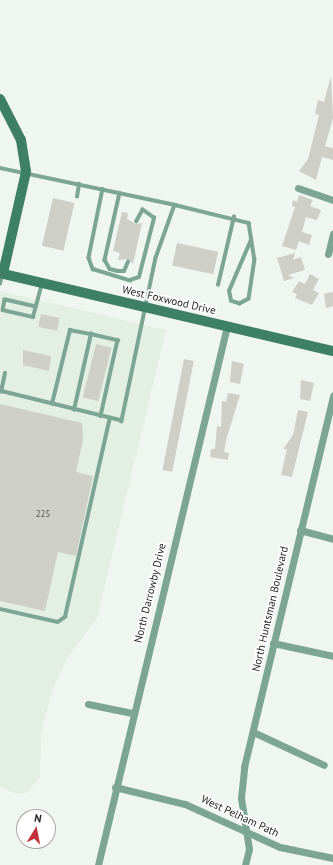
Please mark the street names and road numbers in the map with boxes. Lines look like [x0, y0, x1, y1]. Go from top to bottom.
street label: West Foxwood Drive [121, 283, 217, 317]
street label: North Darrowby Drive [131, 542, 169, 644]
street label: North Huntsman Boulevard [249, 545, 291, 673]
street label: West Pelham Path [199, 792, 281, 840]

